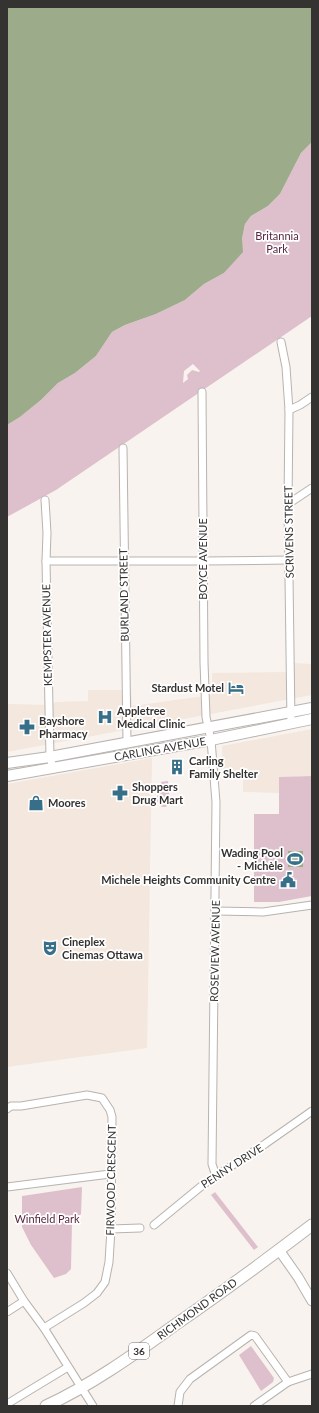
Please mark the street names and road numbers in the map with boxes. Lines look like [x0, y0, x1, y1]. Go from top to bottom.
street label: SCRIVENS STREET [281, 485, 296, 579]
street label: BOYCE AVENUE [196, 518, 209, 600]
street label: BURLAND STREET [116, 548, 131, 642]
street label: KEMPSTER AVENUE [39, 584, 54, 686]
street label: CARLING AVENUE [113, 734, 207, 763]
street label: ROSEVIEW AVENUE [207, 900, 222, 1002]
street label: FIRWOOD CRESCENT [103, 1124, 118, 1236]
street label: PENNY DRIVE [198, 1141, 265, 1190]
street label: RICHMOND ROAD [154, 1275, 239, 1342]
road number: 36 [129, 1343, 149, 1359]

